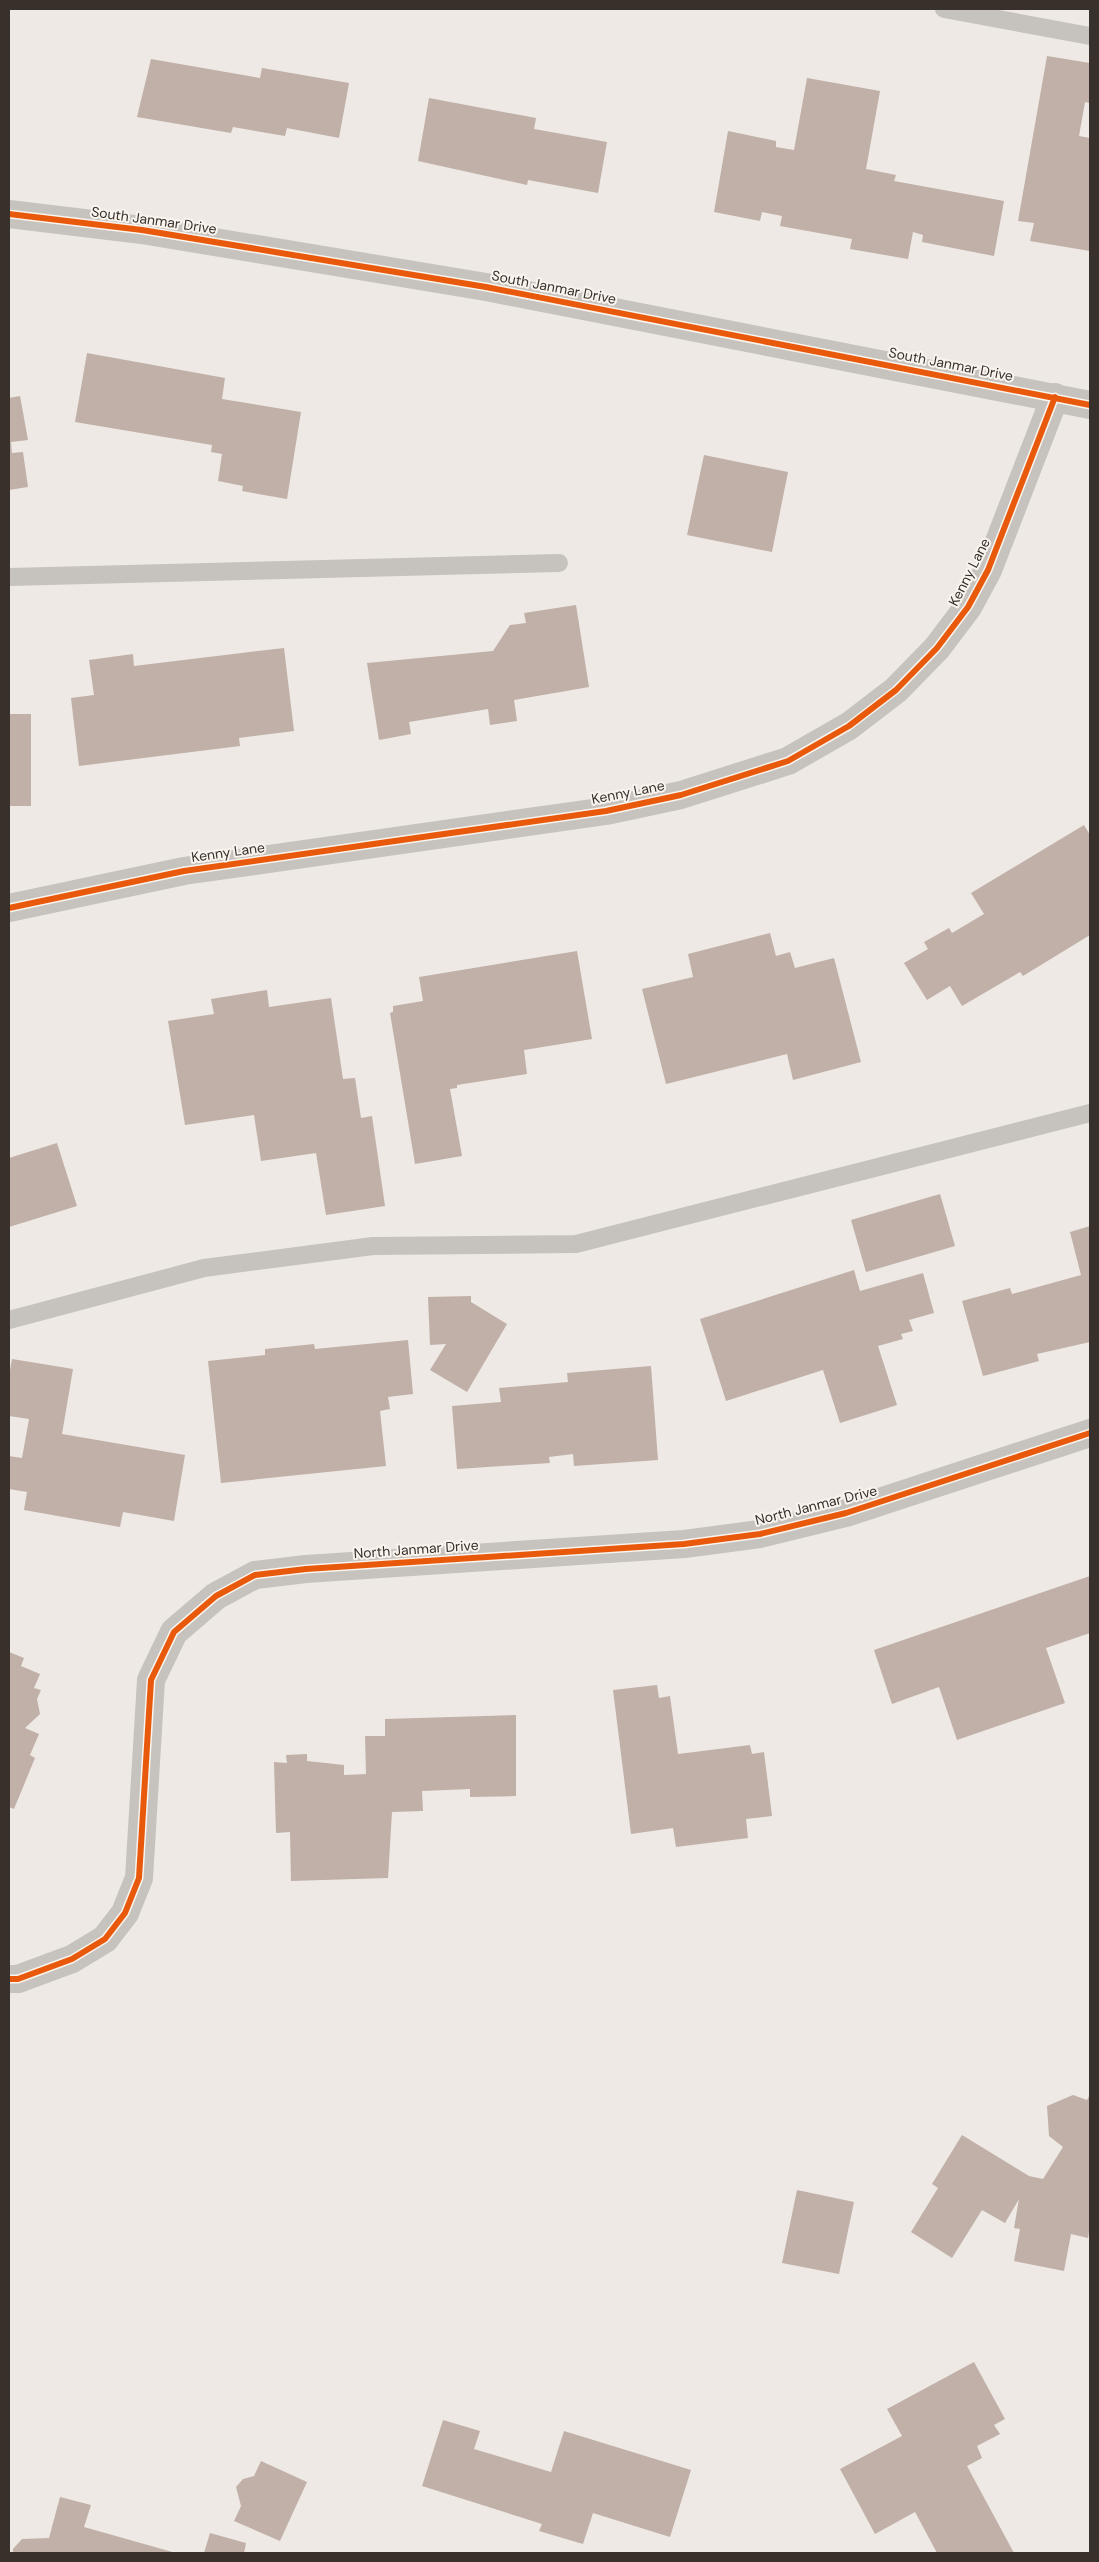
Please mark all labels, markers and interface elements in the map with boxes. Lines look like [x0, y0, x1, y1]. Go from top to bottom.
street label: South Janmar Drive [90, 202, 218, 238]
street label: South Janmar Drive [490, 266, 618, 308]
street label: South Janmar Drive [887, 343, 1015, 385]
street label: Kenny Lane [944, 535, 994, 609]
street label: Kenny Lane [590, 776, 666, 808]
street label: Kenny Lane [190, 838, 266, 866]
street label: North Janmar Drive [753, 1481, 879, 1529]
street label: North Janmar Drive [353, 1536, 479, 1562]

